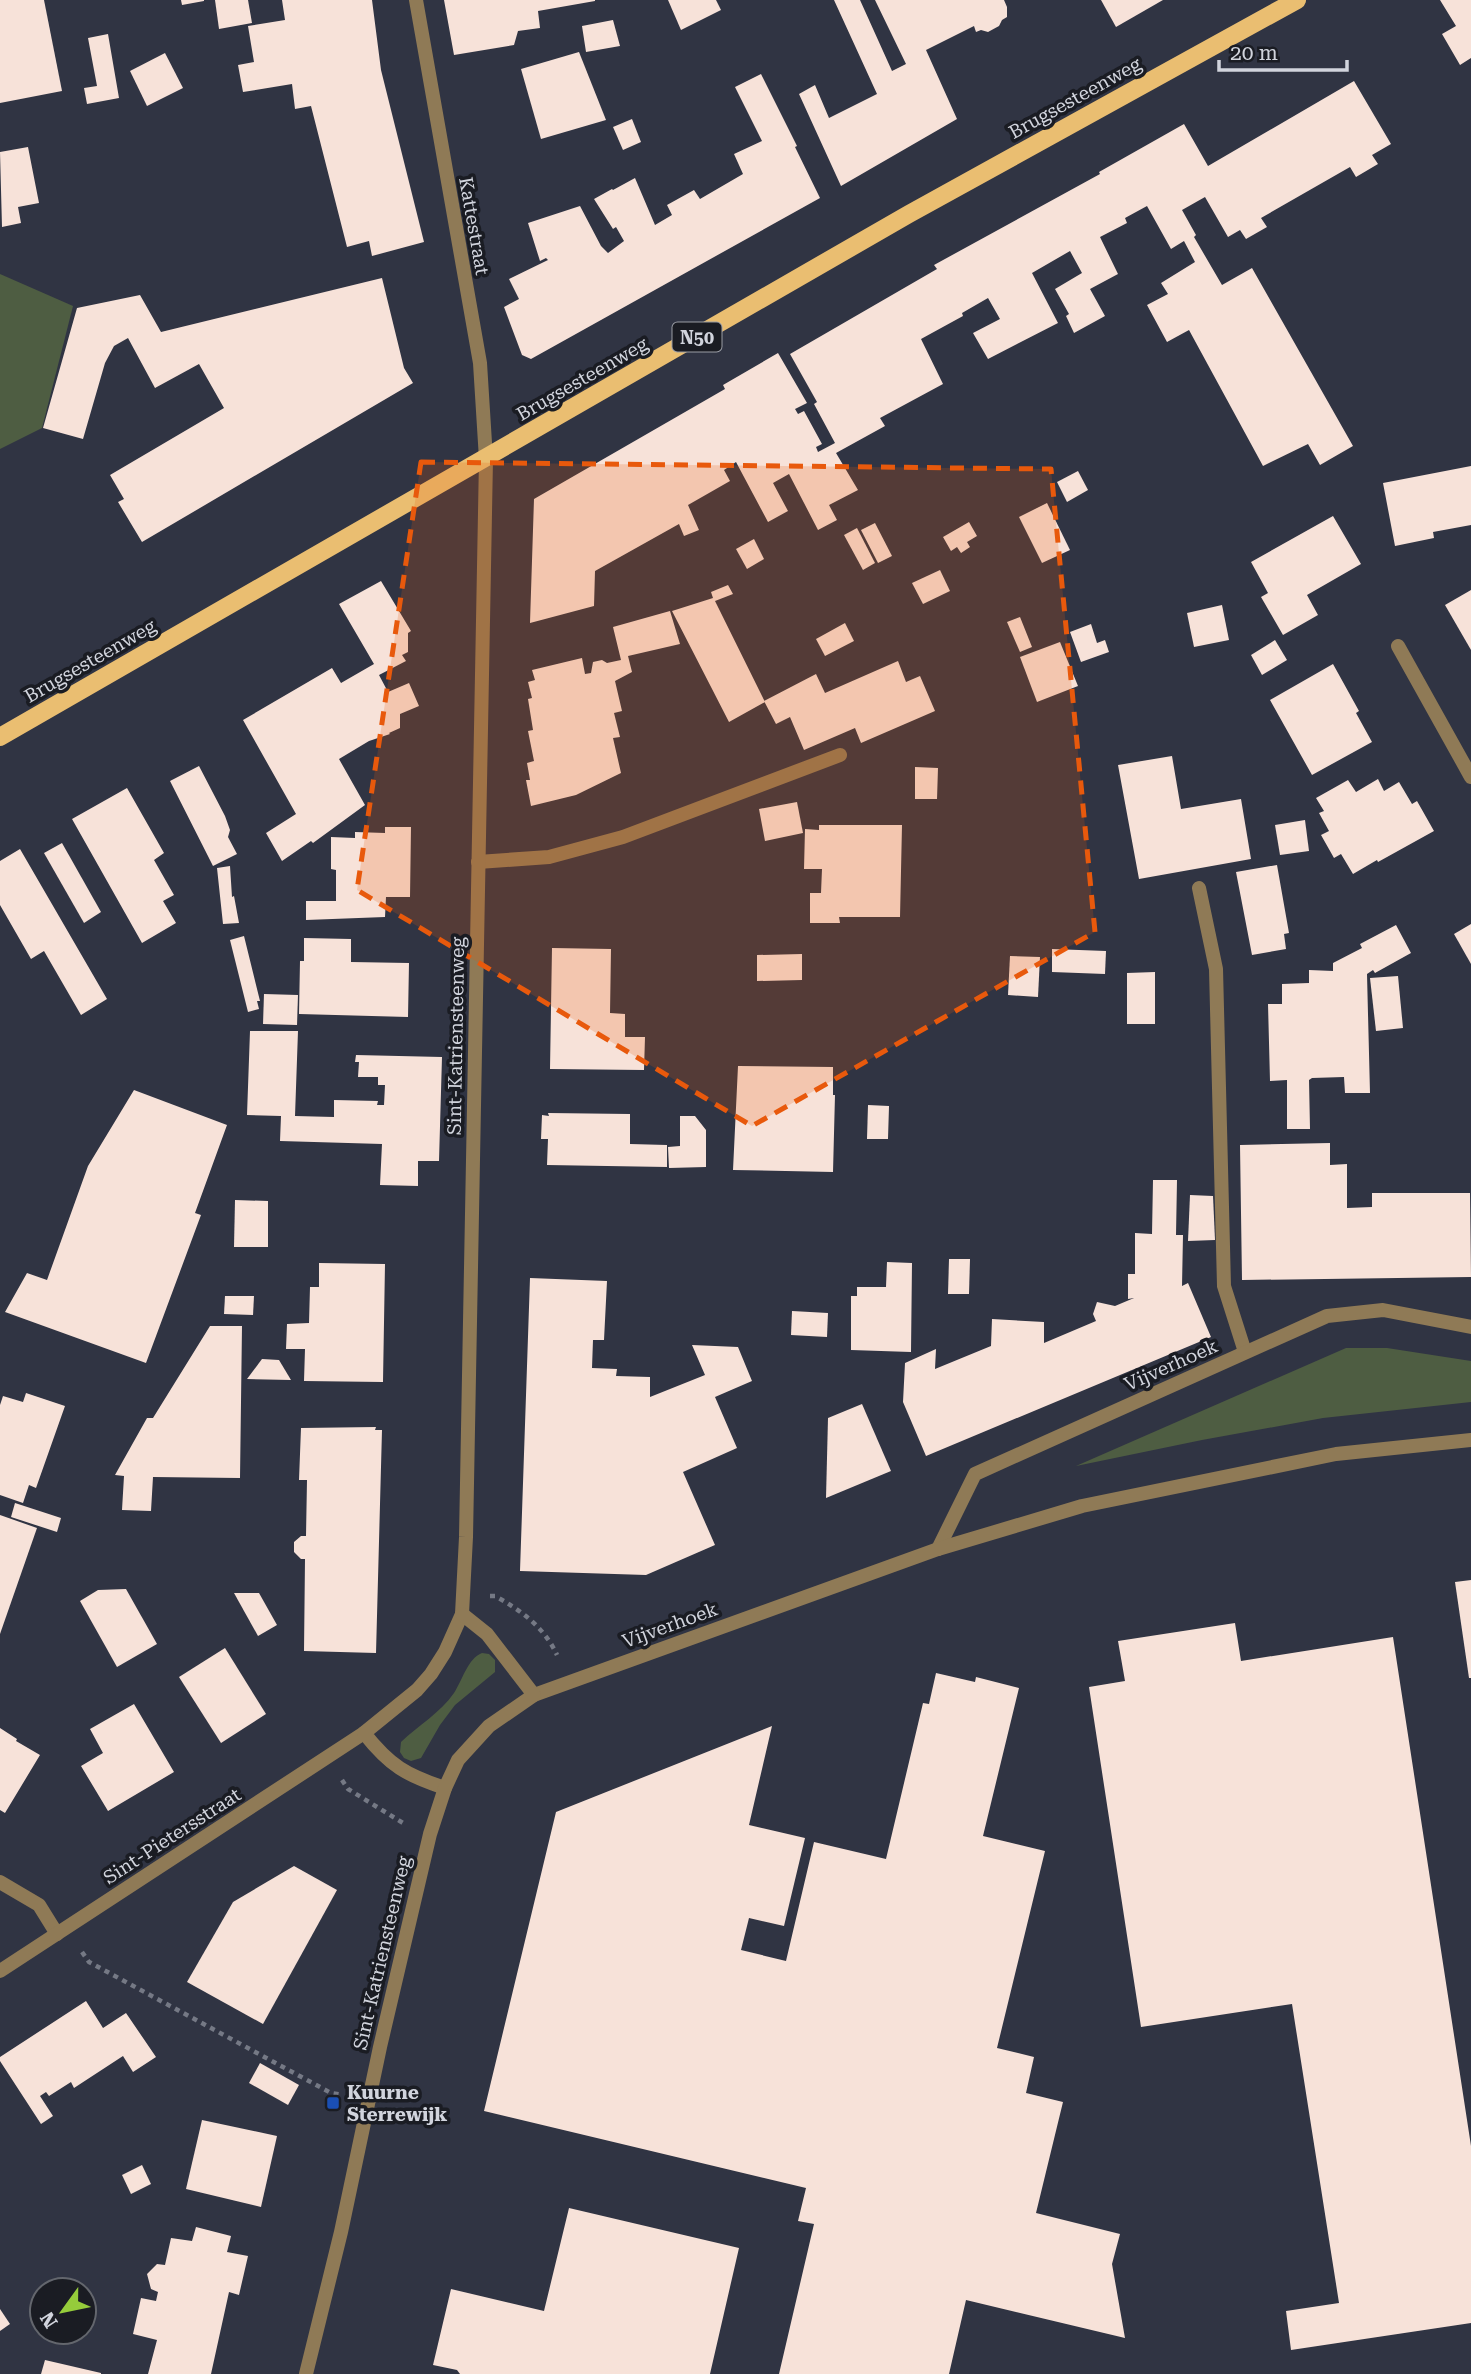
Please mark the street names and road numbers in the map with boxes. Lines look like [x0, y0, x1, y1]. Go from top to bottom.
street label: Brugsesteenweg [1005, 52, 1145, 144]
street label: Kattestraat [454, 175, 494, 277]
road number: N50 [672, 323, 722, 352]
street label: Brugsesteenweg [512, 332, 652, 426]
street label: Brugsesteenweg [20, 614, 160, 708]
street label: Sint-Katriensteenweg [443, 936, 469, 1135]
street label: Vijverhoek [1121, 1334, 1221, 1396]
street label: Vijverhoek [619, 1597, 721, 1653]
street label: Sint-Pietersstraat [99, 1783, 245, 1889]
street label: Sint-Katriensteenweg [348, 1854, 416, 2052]

